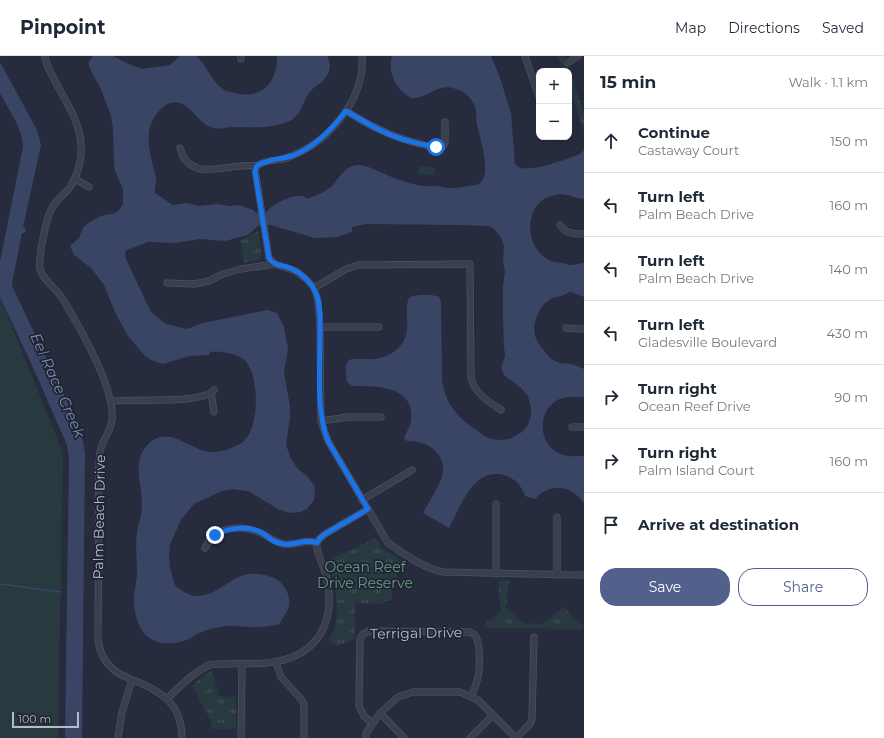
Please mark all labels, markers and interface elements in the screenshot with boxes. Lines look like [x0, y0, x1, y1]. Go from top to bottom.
text: Pinpoint [20, 16, 105, 39]
text: Map [675, 19, 706, 37]
text: Directions [728, 19, 800, 37]
text: Saved [822, 19, 864, 37]
map controls [536, 68, 572, 140]
button: + [536, 68, 572, 104]
text: 15 min [600, 72, 656, 92]
text: Walk · 1.1 km [788, 74, 868, 90]
button: − [536, 104, 572, 140]
text: Continue [638, 123, 710, 142]
icon: ahead [600, 130, 622, 152]
text: 150 m [830, 133, 868, 149]
route start [427, 138, 445, 156]
text: Castaway Court [638, 142, 739, 158]
text: Turn left [638, 187, 705, 206]
icon: left [600, 194, 622, 216]
text: 160 m [830, 197, 868, 213]
text: Palm Beach Drive [638, 206, 754, 222]
text: Turn left [638, 251, 705, 270]
icon: left [600, 258, 622, 280]
text: 140 m [829, 261, 868, 277]
text: Palm Beach Drive [638, 270, 754, 286]
text: Turn left [638, 315, 705, 334]
icon: left [600, 322, 622, 344]
text: 430 m [826, 325, 868, 341]
water label: Eel Race Creek [26, 330, 90, 441]
text: Gladesville Boulevard [638, 334, 777, 350]
text: Turn right [638, 379, 717, 398]
icon: right [600, 386, 622, 408]
text: 90 m [834, 389, 868, 405]
text: Ocean Reef Drive [638, 398, 751, 414]
text: Turn right [638, 443, 717, 462]
icon: right [600, 450, 622, 472]
text: 160 m [830, 453, 868, 469]
street label: Palm Beach Drive [89, 454, 109, 580]
text: Palm Island Court [638, 462, 754, 478]
icon: arrive [600, 514, 622, 536]
text: Arrive at destination [638, 515, 799, 534]
route end [206, 526, 224, 544]
park label: Ocean Reef Drive Reserve [317, 558, 413, 592]
button: Save [600, 568, 730, 606]
button: Share [738, 568, 868, 606]
street label: Terrigal Drive [370, 623, 462, 643]
scale bar [12, 710, 79, 729]
text: 100 m [18, 712, 51, 726]

